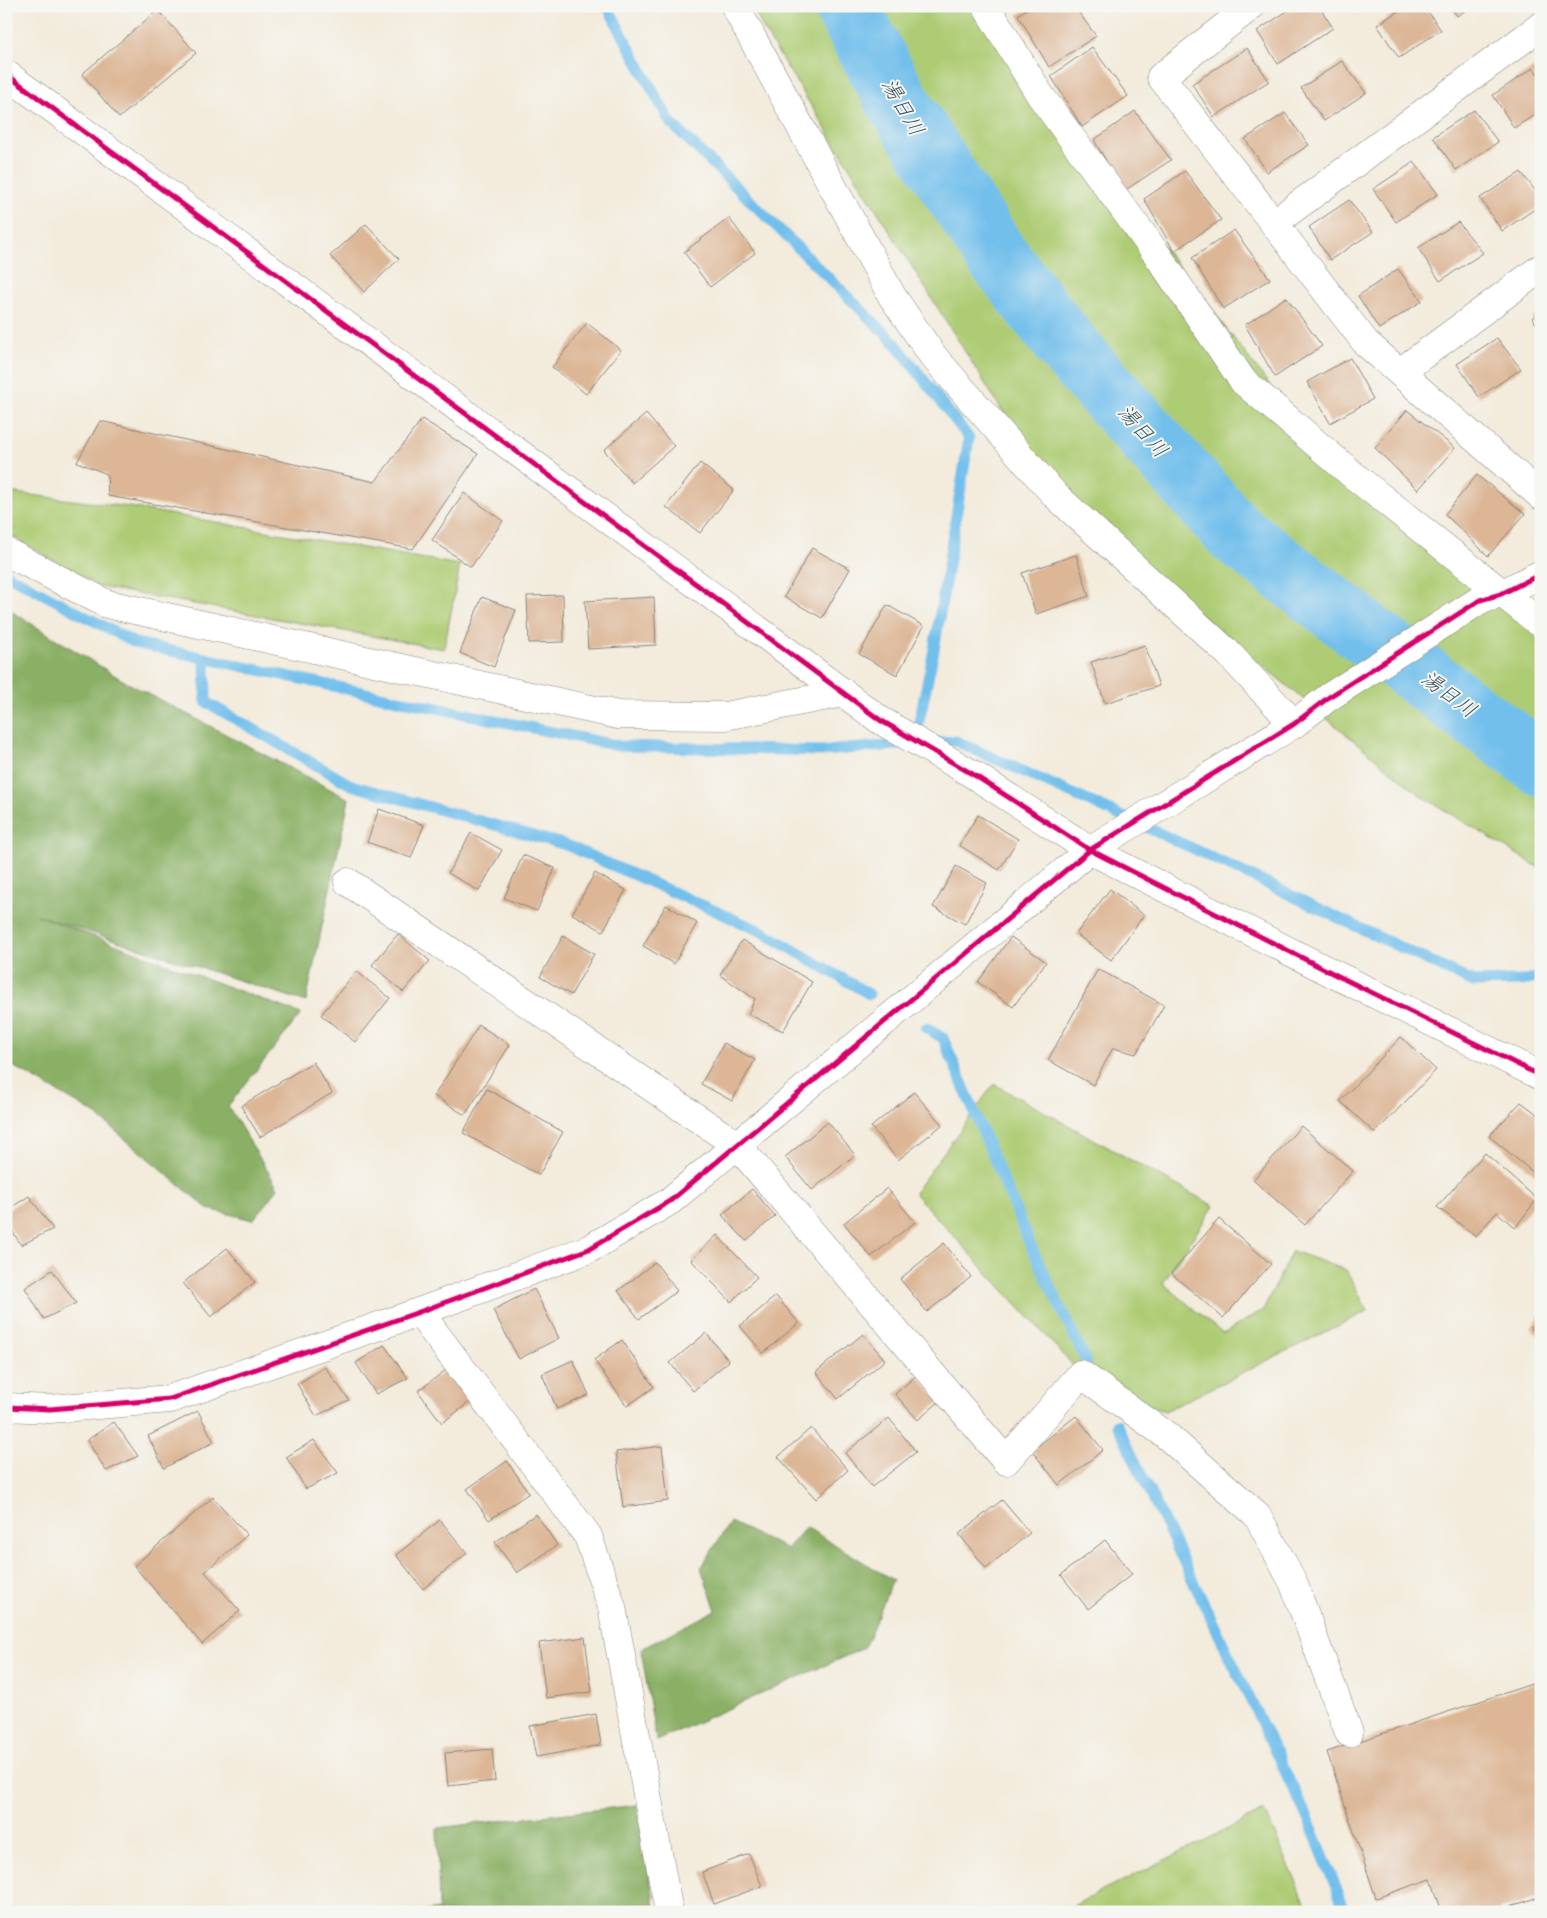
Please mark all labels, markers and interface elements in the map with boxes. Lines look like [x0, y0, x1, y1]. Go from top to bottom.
water label: 湯日川 [876, 73, 930, 141]
water label: 湯日川 [1112, 399, 1174, 463]
water label: 湯日川 [1416, 665, 1482, 723]

